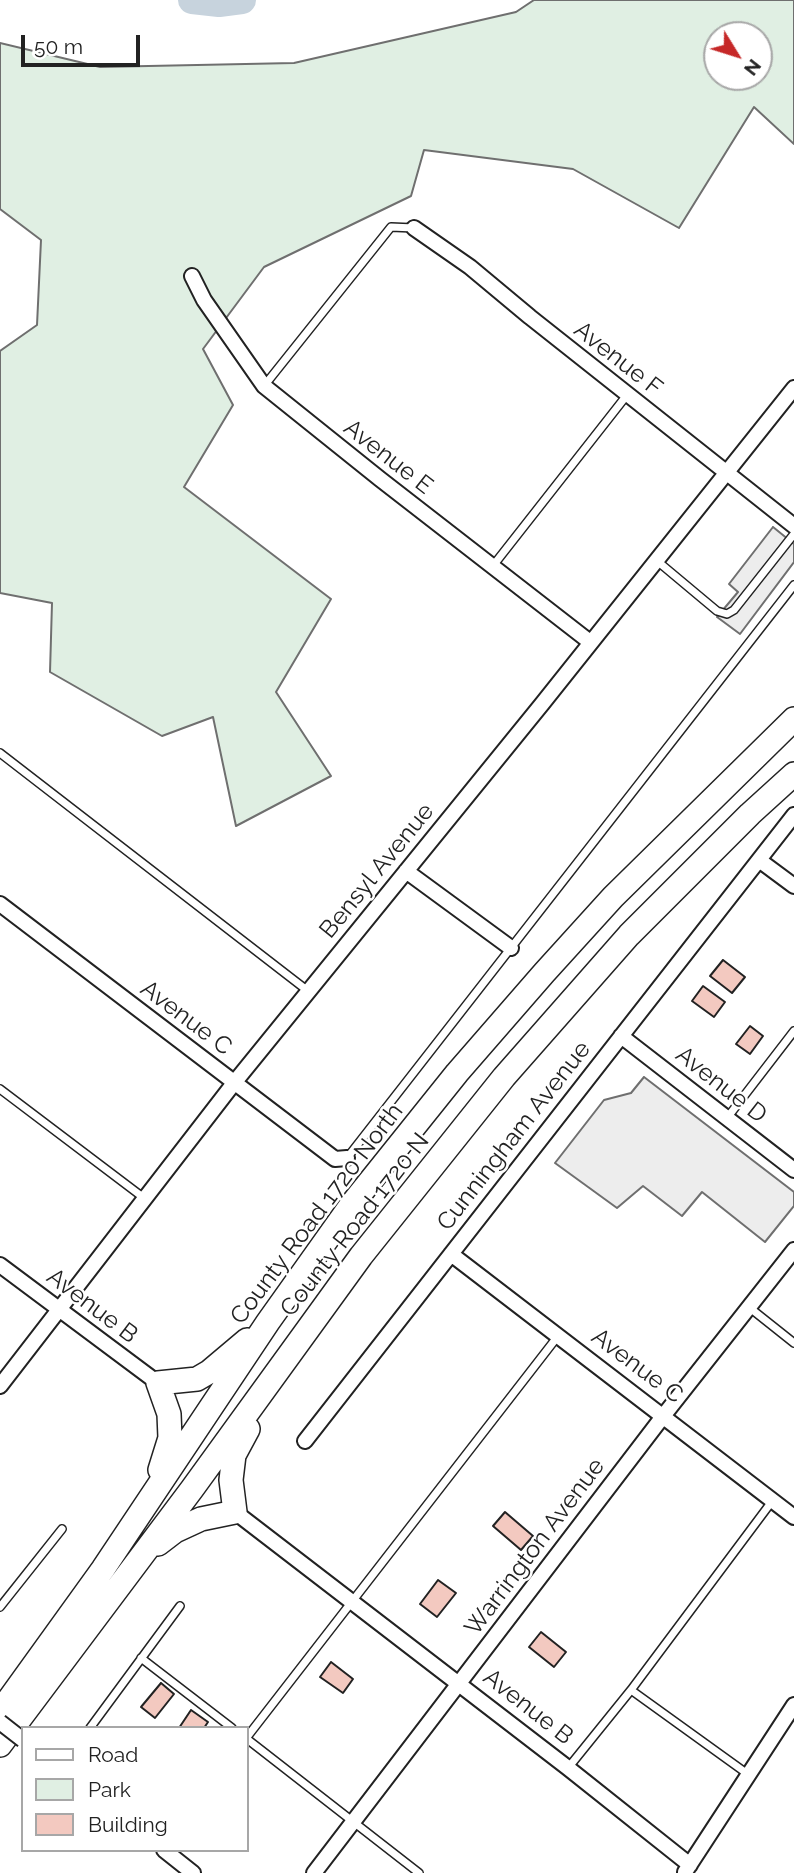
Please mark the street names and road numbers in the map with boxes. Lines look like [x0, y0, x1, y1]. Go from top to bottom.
street label: Avenue F [568, 315, 668, 403]
street label: Avenue E [338, 413, 438, 501]
street label: Bensyl Avenue [314, 798, 440, 944]
street label: Avenue C [135, 974, 237, 1062]
street label: Cunningham Avenue [431, 1036, 597, 1236]
street label: Avenue D [670, 1041, 772, 1129]
street label: County Road 1720 North [225, 1098, 409, 1330]
street label: County Road 1720 N [275, 1128, 435, 1322]
street label: Avenue B [41, 1263, 143, 1349]
street label: Avenue C [586, 1322, 688, 1410]
street label: Warrington Avenue [459, 1453, 611, 1641]
street label: Avenue B [477, 1663, 579, 1751]

